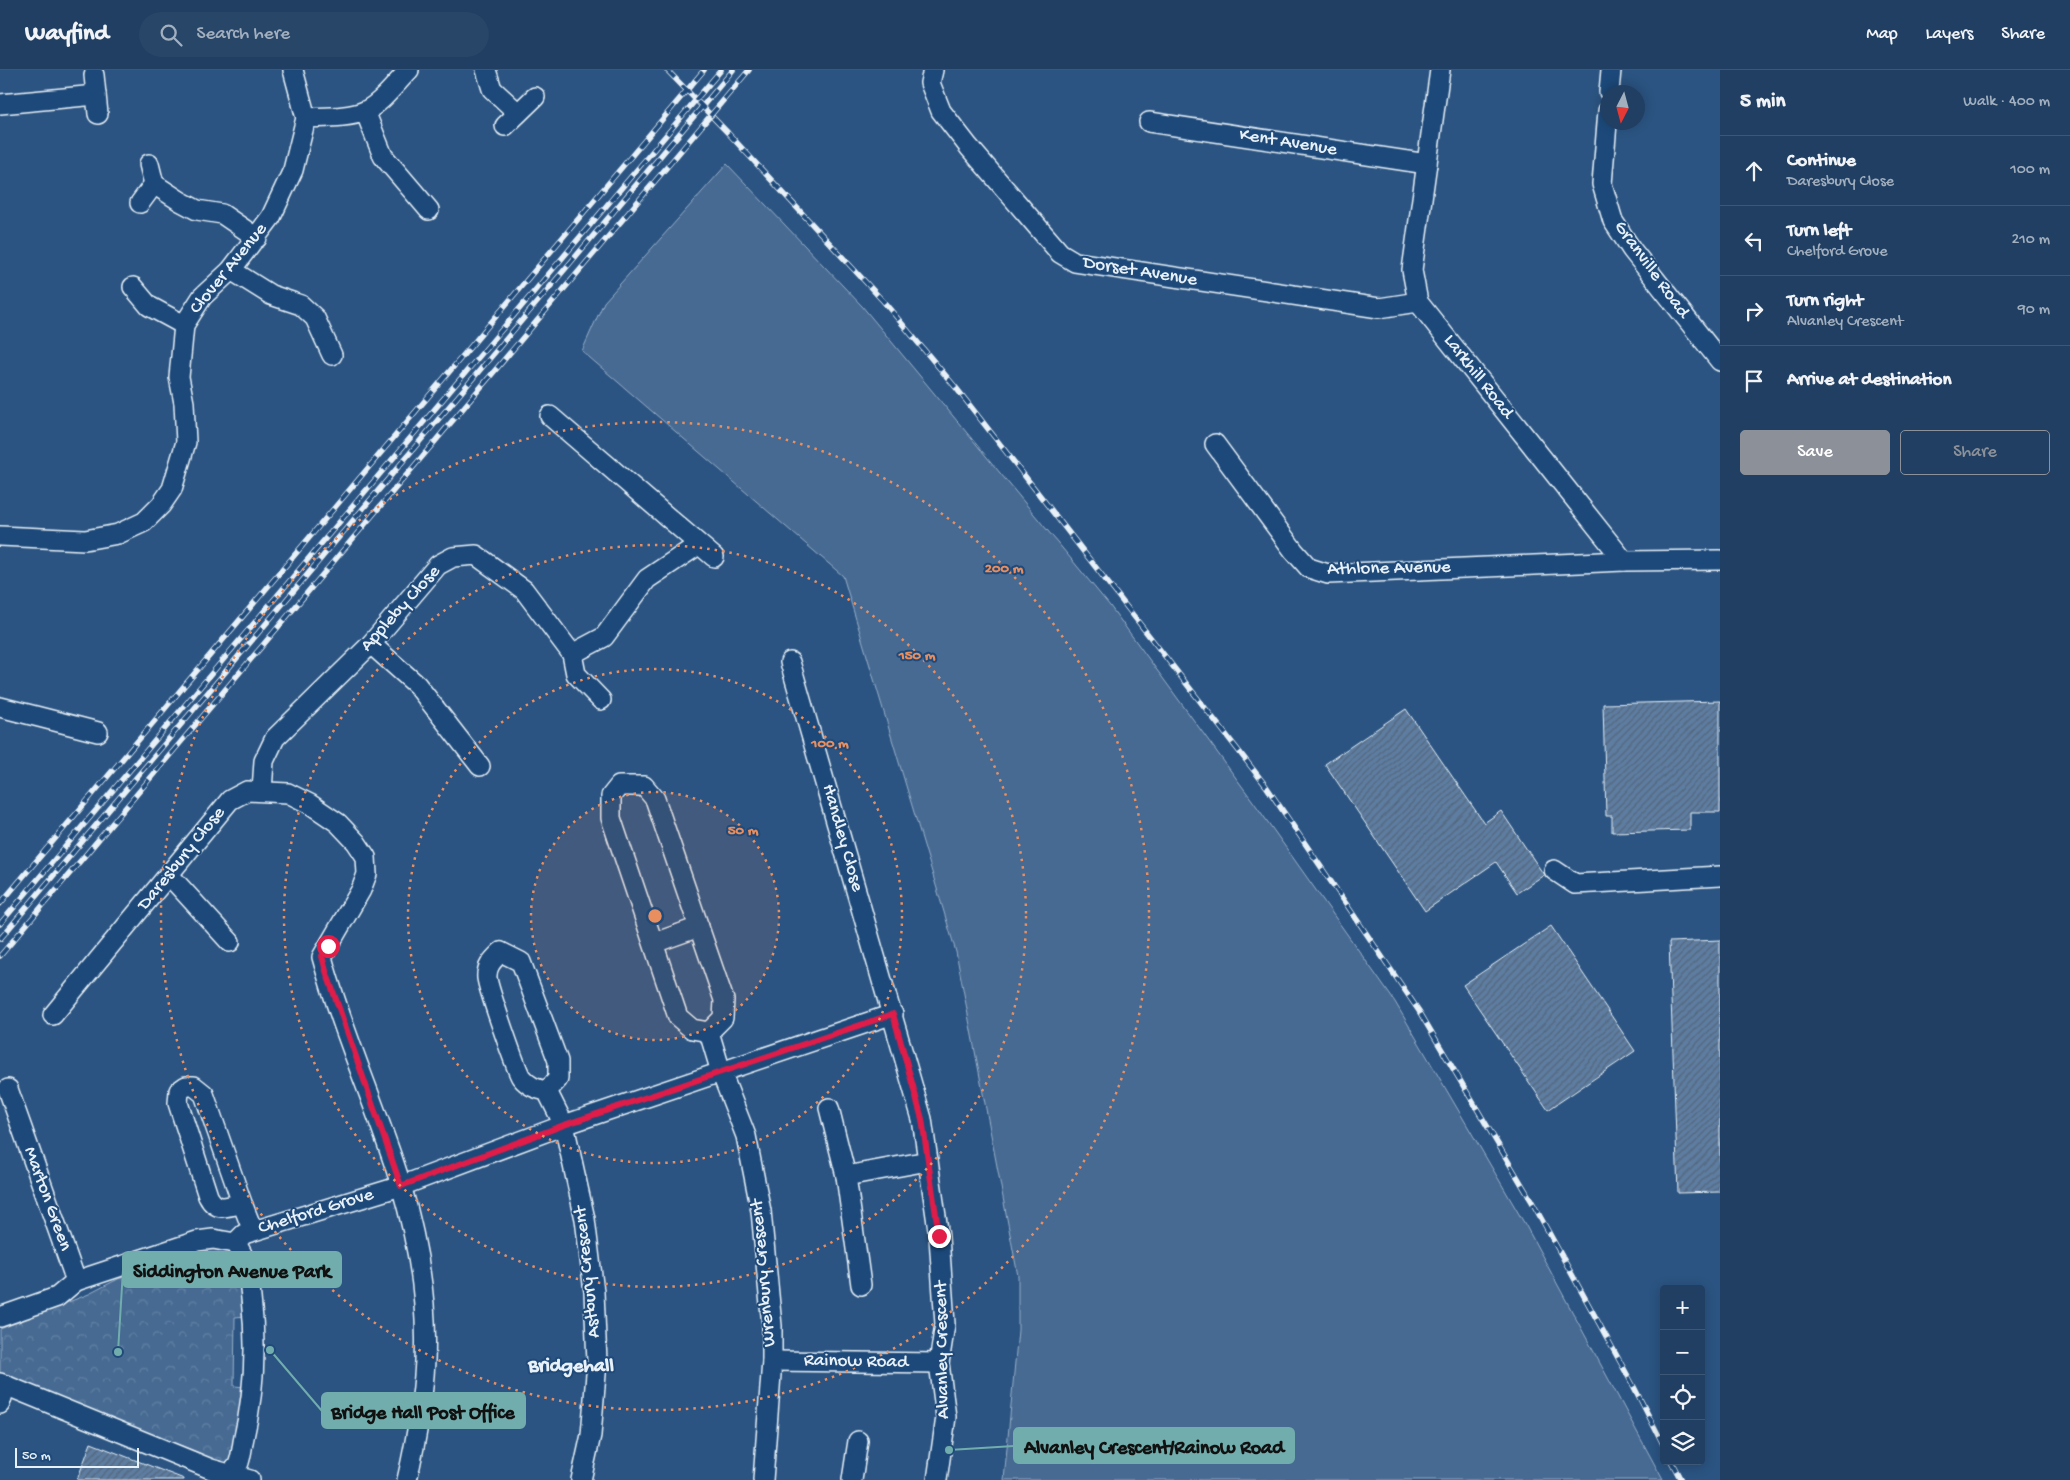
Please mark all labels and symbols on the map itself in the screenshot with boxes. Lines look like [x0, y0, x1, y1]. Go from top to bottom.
north arrow [1600, 85, 1645, 130]
street label: Kent Avenue [1237, 124, 1339, 162]
street label: Granville Road [1608, 217, 1695, 325]
street label: Clover Avenue [185, 219, 273, 319]
street label: Dorset Avenue [1079, 251, 1199, 292]
street label: Larkhill Road [1438, 330, 1519, 425]
street label: Athlone Avenue [1327, 556, 1451, 582]
text: 200 m [985, 560, 1024, 578]
street label: Appleby Close [356, 561, 446, 657]
text: 150 m [898, 647, 936, 665]
text: 100 m [810, 735, 849, 753]
street label: Handley Close [816, 782, 868, 894]
street label: Daresbury Close [132, 802, 231, 917]
text: 50 m [728, 822, 759, 840]
centre of rings [646, 907, 664, 925]
route start [317, 935, 340, 958]
street label: Marton Green [18, 1144, 76, 1254]
street label: Chelford Grove [256, 1184, 377, 1240]
street label: Wrenbury Crescent [746, 1196, 782, 1348]
street label: Astbury Crescent [569, 1203, 606, 1339]
route end [928, 1225, 951, 1248]
callout: Siddington Avenue Park [123, 1252, 341, 1287]
text: Siddington Avenue Park [133, 1262, 333, 1285]
street label: Alvanley Crescent [930, 1279, 956, 1419]
street label: Rainow Road [804, 1350, 910, 1374]
district label: Bridgehall [527, 1356, 614, 1379]
callout: Bridge Hall Post Office [322, 1393, 525, 1428]
text: Bridge Hall Post Office [330, 1402, 515, 1426]
callout: Alvanley Crescent/Rainow Road [1014, 1428, 1294, 1463]
text: Alvanley Crescent/Rainow Road [1023, 1438, 1286, 1461]
scale bar [15, 1445, 139, 1468]

